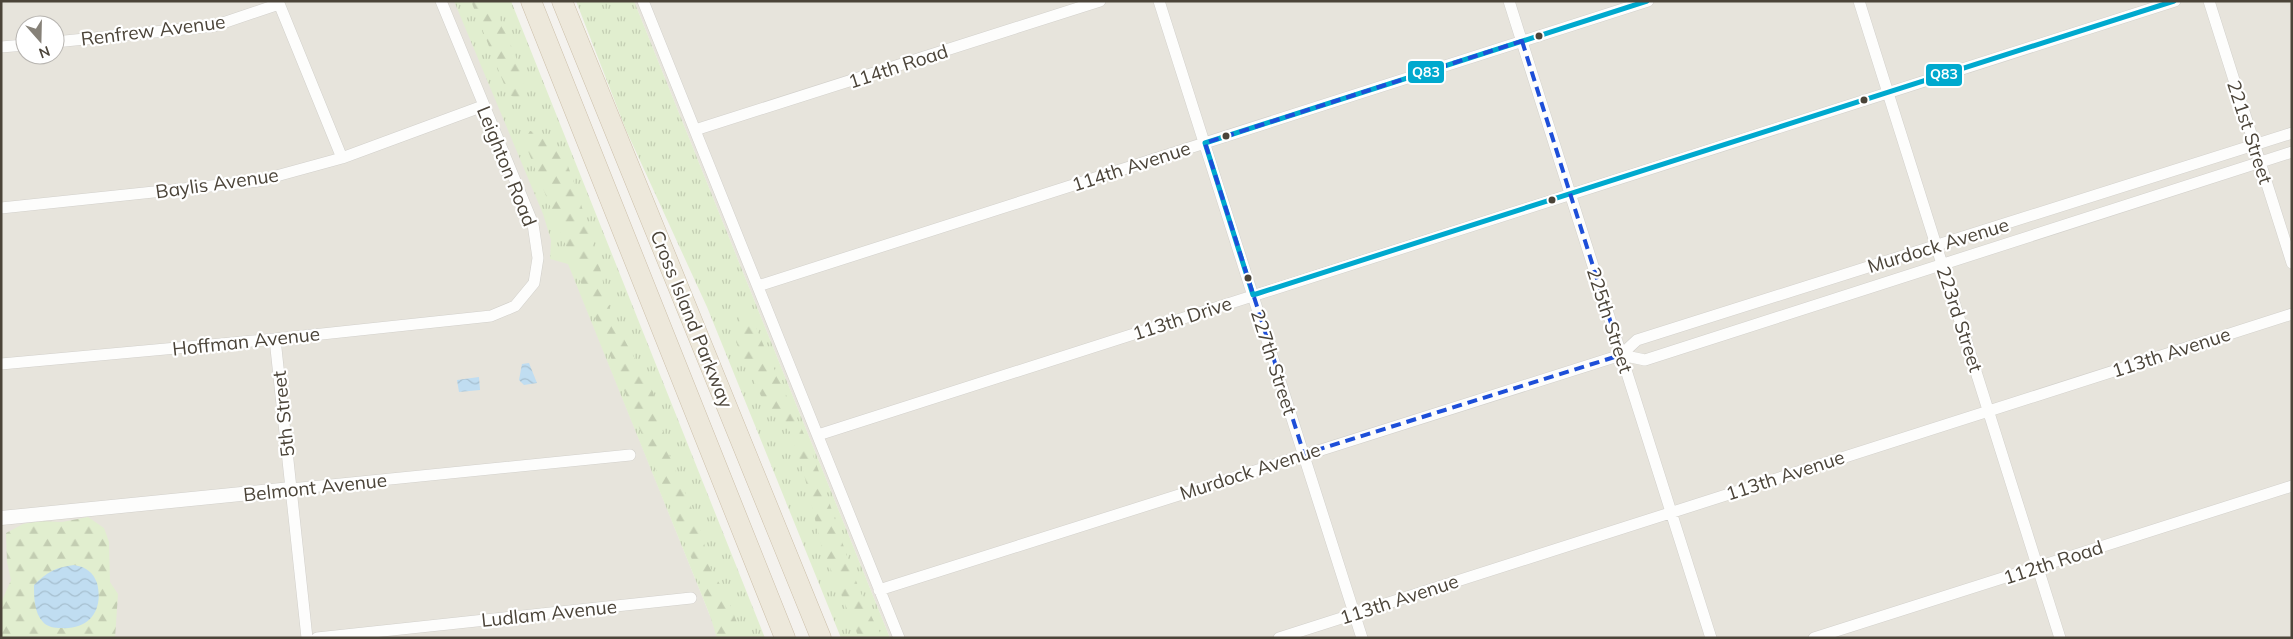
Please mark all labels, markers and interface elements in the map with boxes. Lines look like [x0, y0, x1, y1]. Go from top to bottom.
street label: Renfrew Avenue [79, 9, 227, 51]
north arrow [15, 15, 65, 65]
unlabelled marker [1534, 31, 1544, 41]
street label: 114th Road [845, 39, 951, 93]
text: N [36, 42, 52, 62]
line badge: Q83 [1407, 60, 1445, 84]
text: Q83 [1412, 63, 1440, 81]
line badge: Q83 [1925, 63, 1963, 87]
text: Q83 [1930, 65, 1958, 83]
street label: 221st Street [2222, 77, 2278, 187]
unlabelled marker [1859, 95, 1869, 105]
street label: Leighton Road [472, 102, 542, 230]
unlabelled marker [1221, 131, 1231, 141]
street label: 114th Avenue [1069, 136, 1193, 196]
street label: Baylis Avenue [154, 162, 280, 204]
unlabelled marker [1547, 195, 1557, 205]
street label: Murdock Avenue [1864, 212, 2012, 278]
street label: Cross Island Parkway [645, 227, 739, 411]
street label: 223rd Street [1932, 263, 1988, 375]
street label: 225th Street [1582, 264, 1638, 376]
unlabelled marker [1243, 273, 1253, 283]
street label: 113th Drive [1129, 291, 1235, 345]
street label: 227th Street [1246, 306, 1302, 418]
street label: Hoffman Avenue [171, 321, 321, 361]
street label: 113th Avenue [2109, 322, 2233, 382]
street label: 5th Street [266, 369, 299, 458]
street label: Murdock Avenue [1177, 437, 1323, 505]
street label: 113th Avenue [1723, 445, 1847, 505]
street label: Belmont Avenue [242, 468, 388, 506]
street label: 112th Road [2000, 535, 2106, 589]
street label: 113th Avenue [1337, 569, 1461, 629]
street label: Ludlam Avenue [480, 594, 618, 632]

